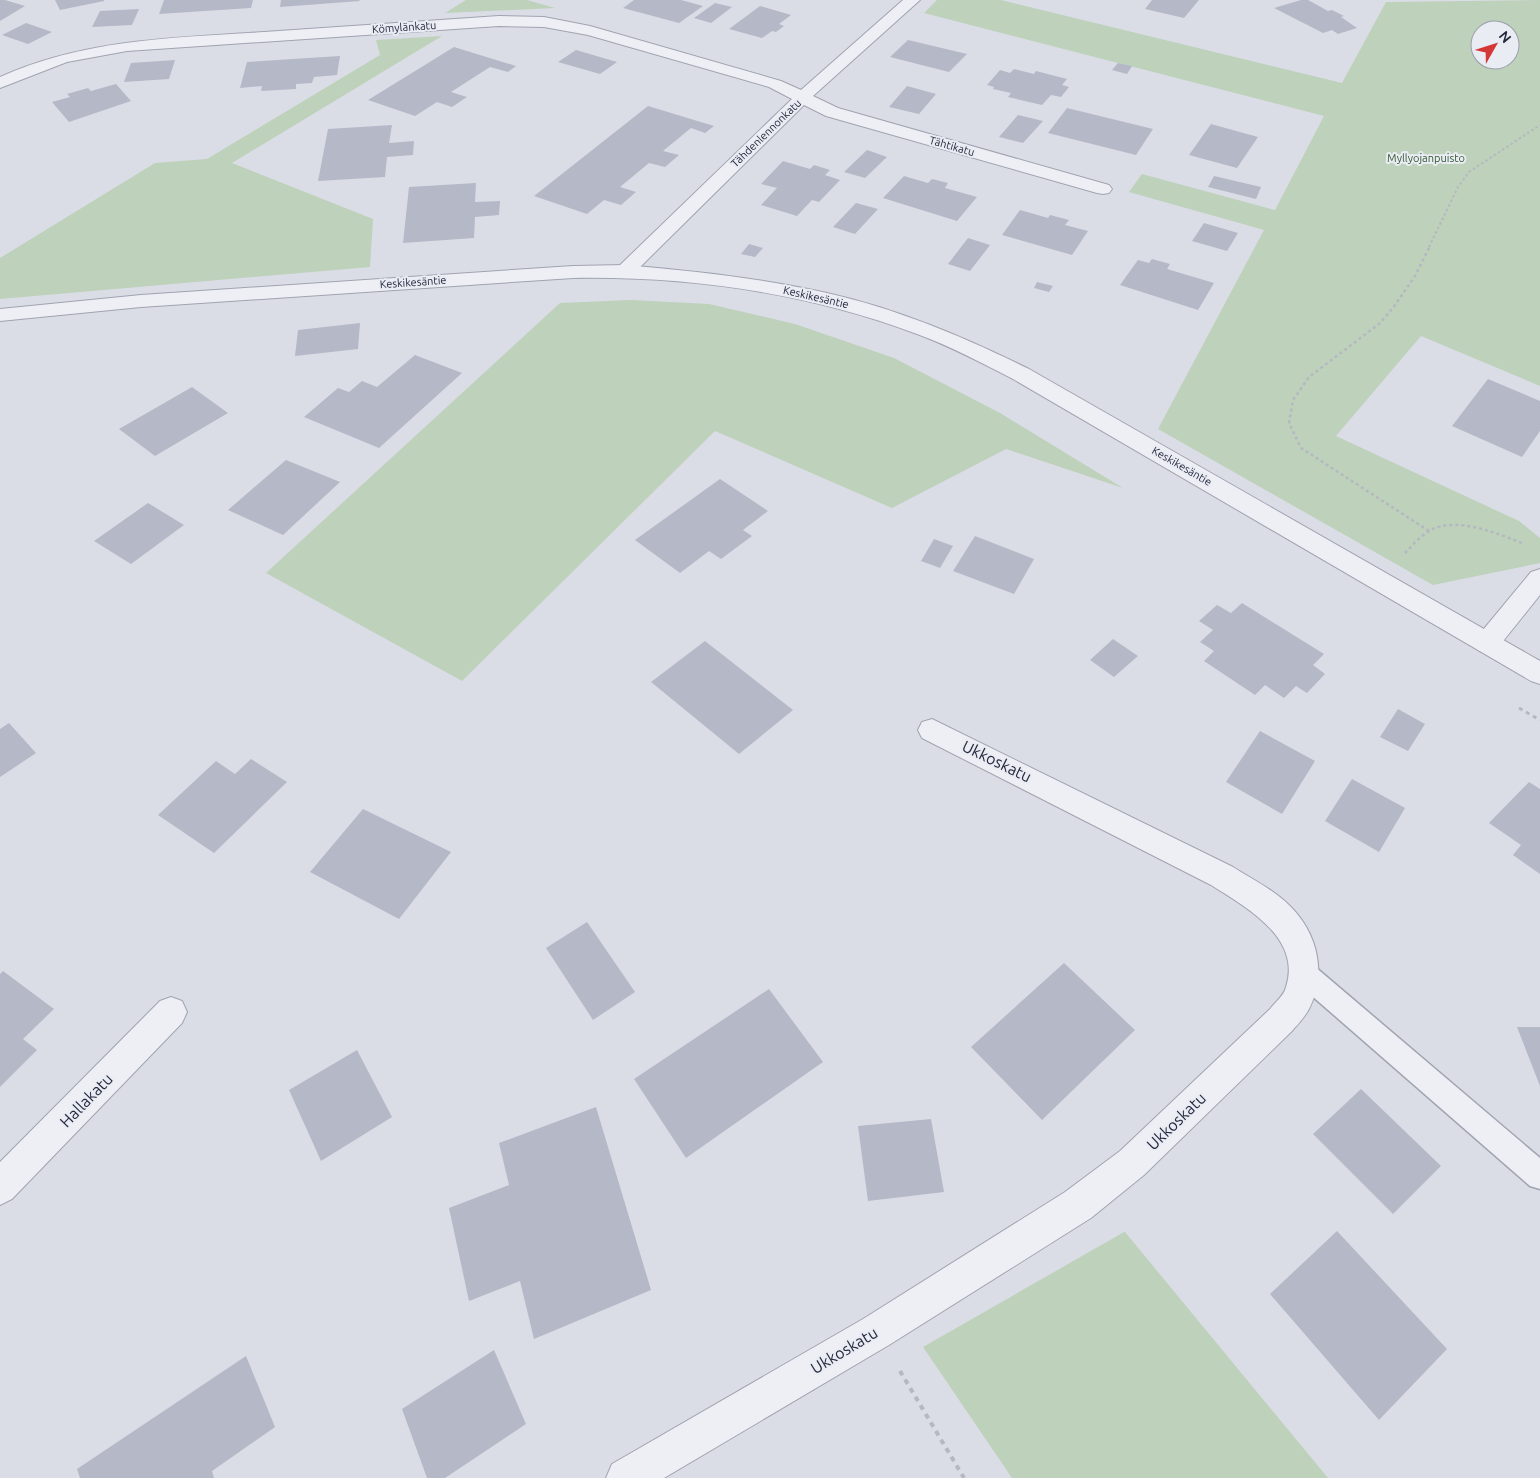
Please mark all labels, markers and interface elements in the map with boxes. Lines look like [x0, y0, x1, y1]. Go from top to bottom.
street label: Kömylänkatu [371, 19, 437, 35]
north arrow [1470, 20, 1520, 70]
text: N [1496, 28, 1515, 46]
street label: Tähdenlennonkatu [729, 97, 803, 169]
street label: Tähtikatu [928, 134, 976, 158]
park label: Myllyojanpuisto [1387, 152, 1465, 164]
street label: Keskikesäntie [379, 274, 447, 290]
street label: Keskikesäntie [782, 284, 850, 310]
street label: Keskikesäntie [1150, 444, 1214, 488]
street label: Ukkoskatu [959, 737, 1035, 785]
street label: Hallakatu [56, 1069, 116, 1131]
street label: Ukkoskatu [1143, 1089, 1209, 1153]
street label: Ukkoskatu [807, 1323, 881, 1377]

